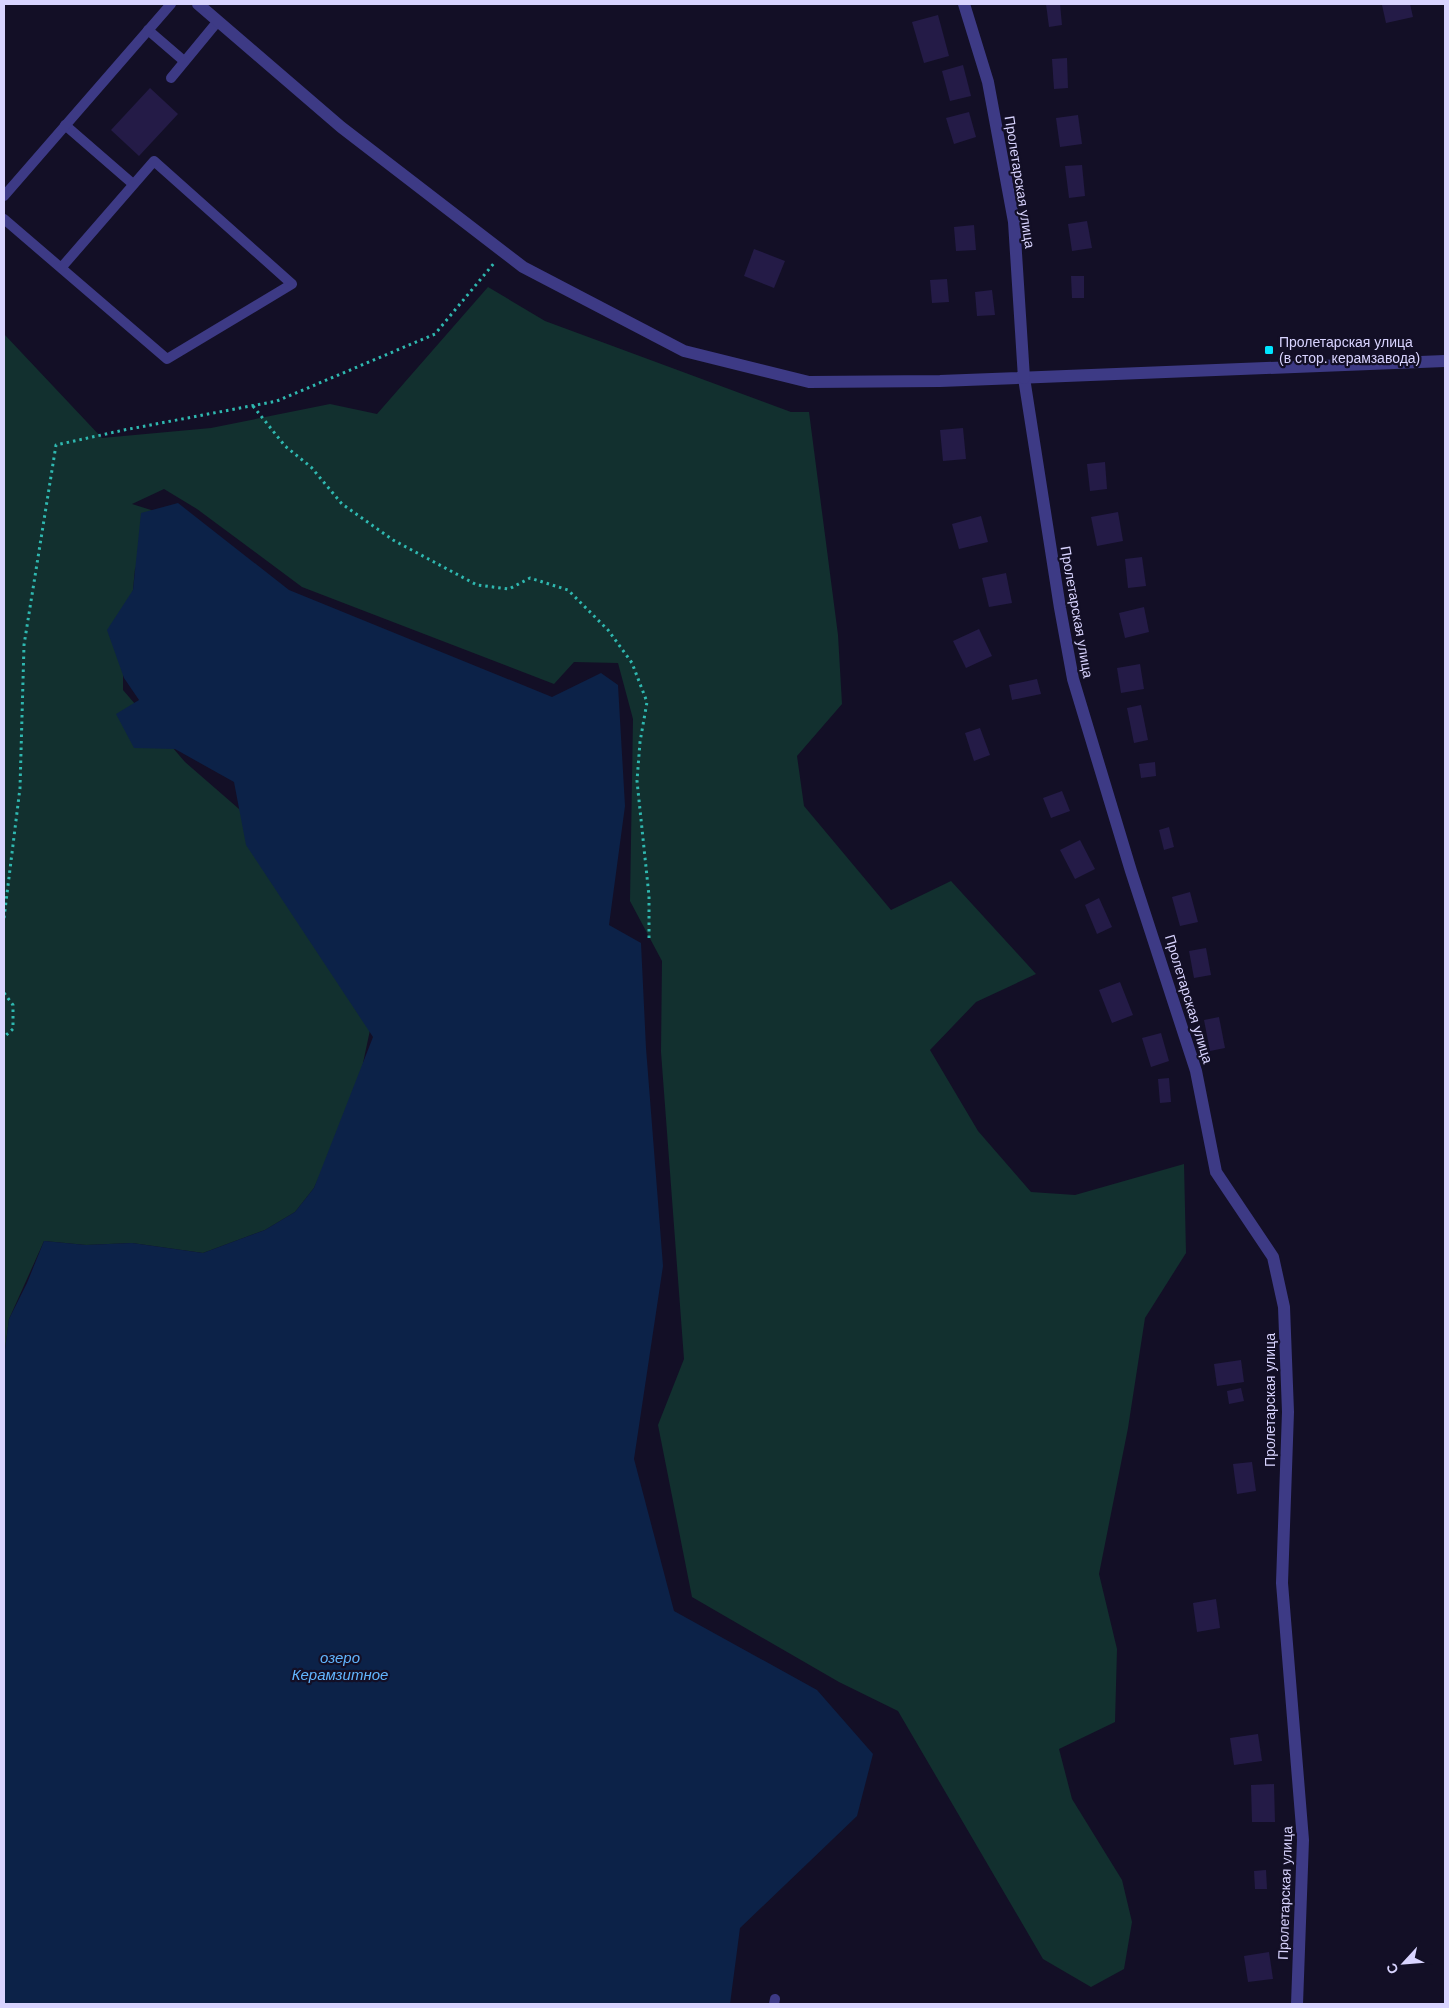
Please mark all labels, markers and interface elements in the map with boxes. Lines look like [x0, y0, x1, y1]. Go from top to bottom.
street label: Пролетарская улица [1002, 115, 1038, 250]
place label: Пролетарская улица (в стор. керамзавода) [1279, 334, 1420, 366]
marker: Пролетарская улица (в стор. керамзавода) [1263, 344, 1275, 356]
street label: Пролетарская улица [1058, 545, 1097, 679]
street label: Пролетарская улица [1162, 933, 1216, 1066]
street label: Пролетарская улица [1262, 1333, 1278, 1467]
water label: озеро Керамзитное [292, 1649, 388, 1683]
street label: Пролетарская улица [1275, 1826, 1295, 1960]
north arrow [1379, 1938, 1429, 1988]
text: С [1383, 1961, 1402, 1977]

